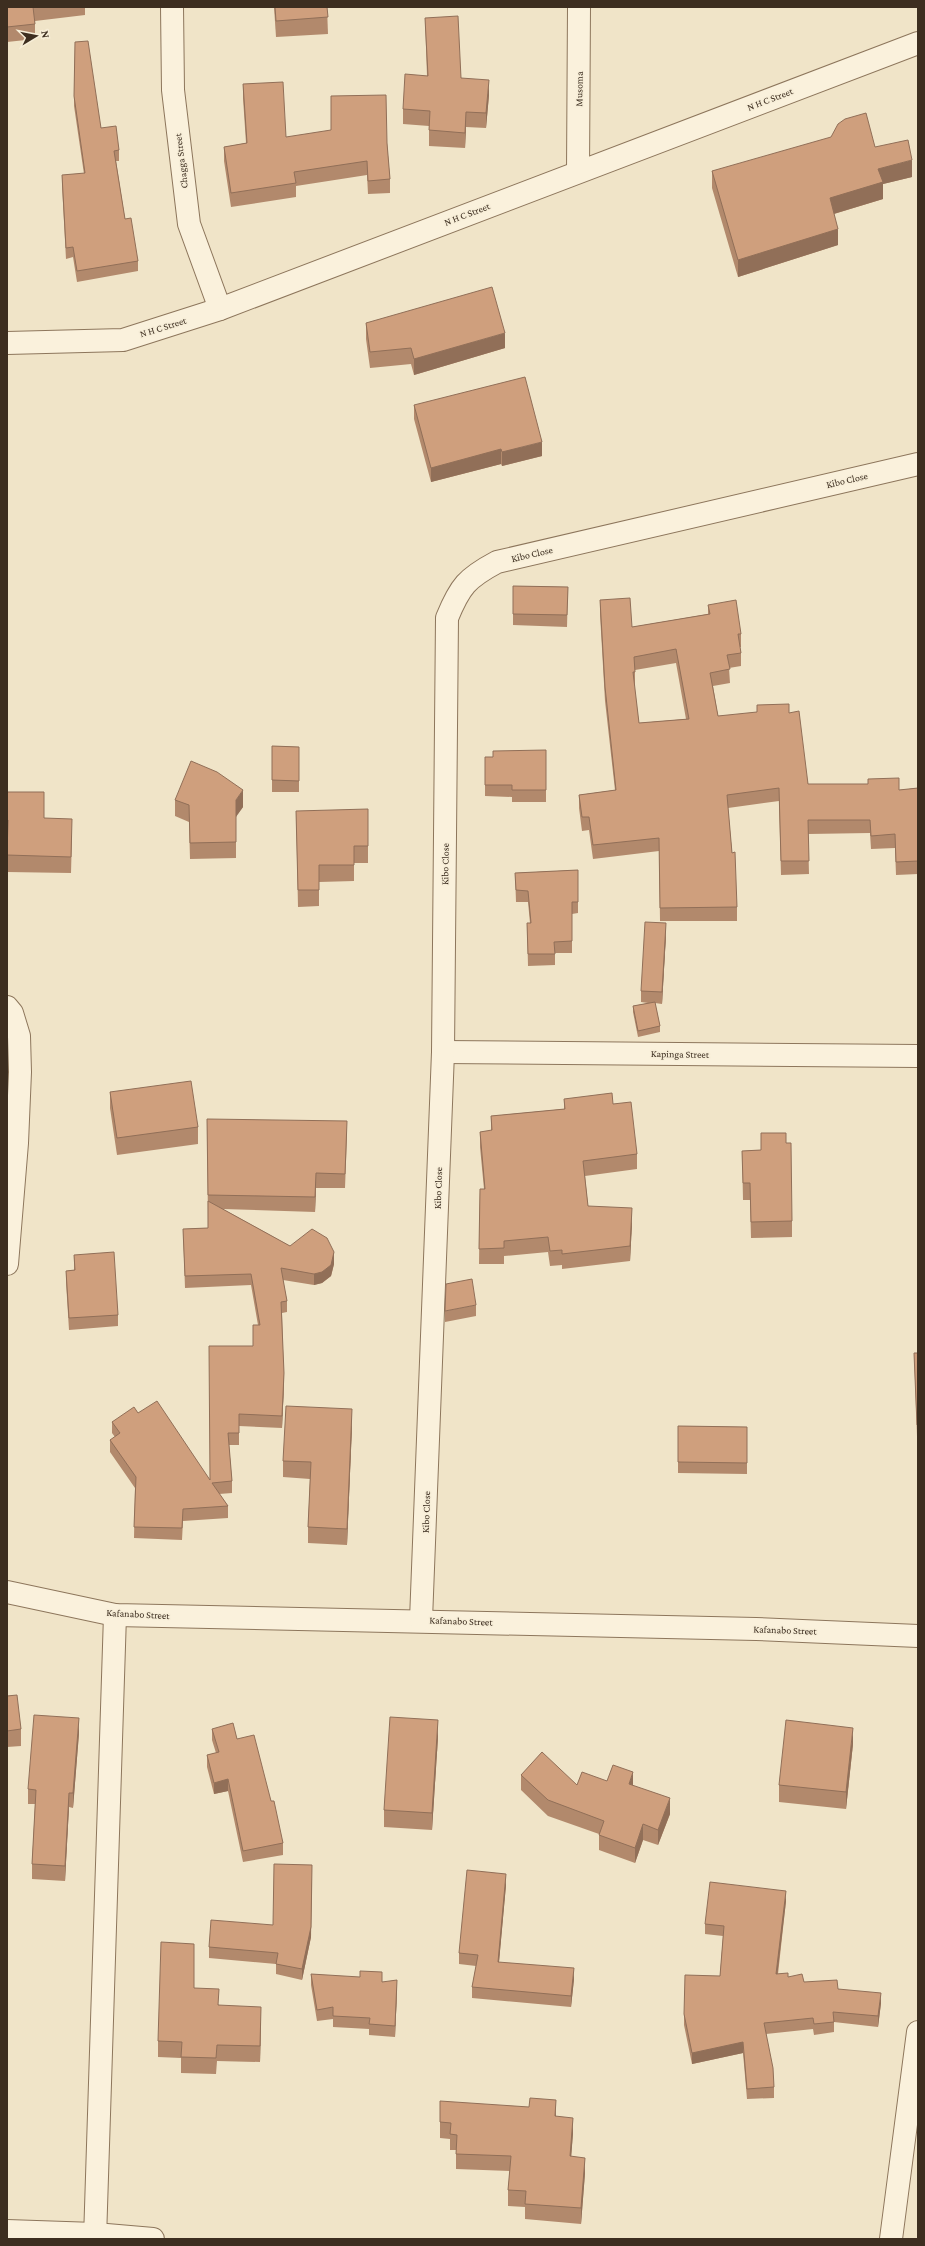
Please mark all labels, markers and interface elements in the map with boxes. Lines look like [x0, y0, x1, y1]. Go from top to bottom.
north arrow [16, 16, 56, 56]
text: N [39, 30, 52, 39]
street label: Musoma [573, 71, 585, 107]
street label: N H C Street [746, 85, 795, 113]
street label: Chagga Street [172, 132, 190, 189]
street label: N H C Street [443, 200, 492, 228]
street label: N H C Street [138, 315, 188, 339]
street label: Kibo Close [825, 470, 869, 490]
street label: Kibo Close [510, 544, 554, 564]
street label: Kibo Close [439, 842, 451, 885]
street label: Kapinga Street [651, 1048, 710, 1060]
street label: Kibo Close [432, 1166, 444, 1209]
street label: Kibo Close [420, 1490, 432, 1533]
street label: Kafanabo Street [106, 1607, 171, 1621]
street label: Kafanabo Street [429, 1614, 493, 1628]
street label: Kafanabo Street [753, 1623, 817, 1637]

